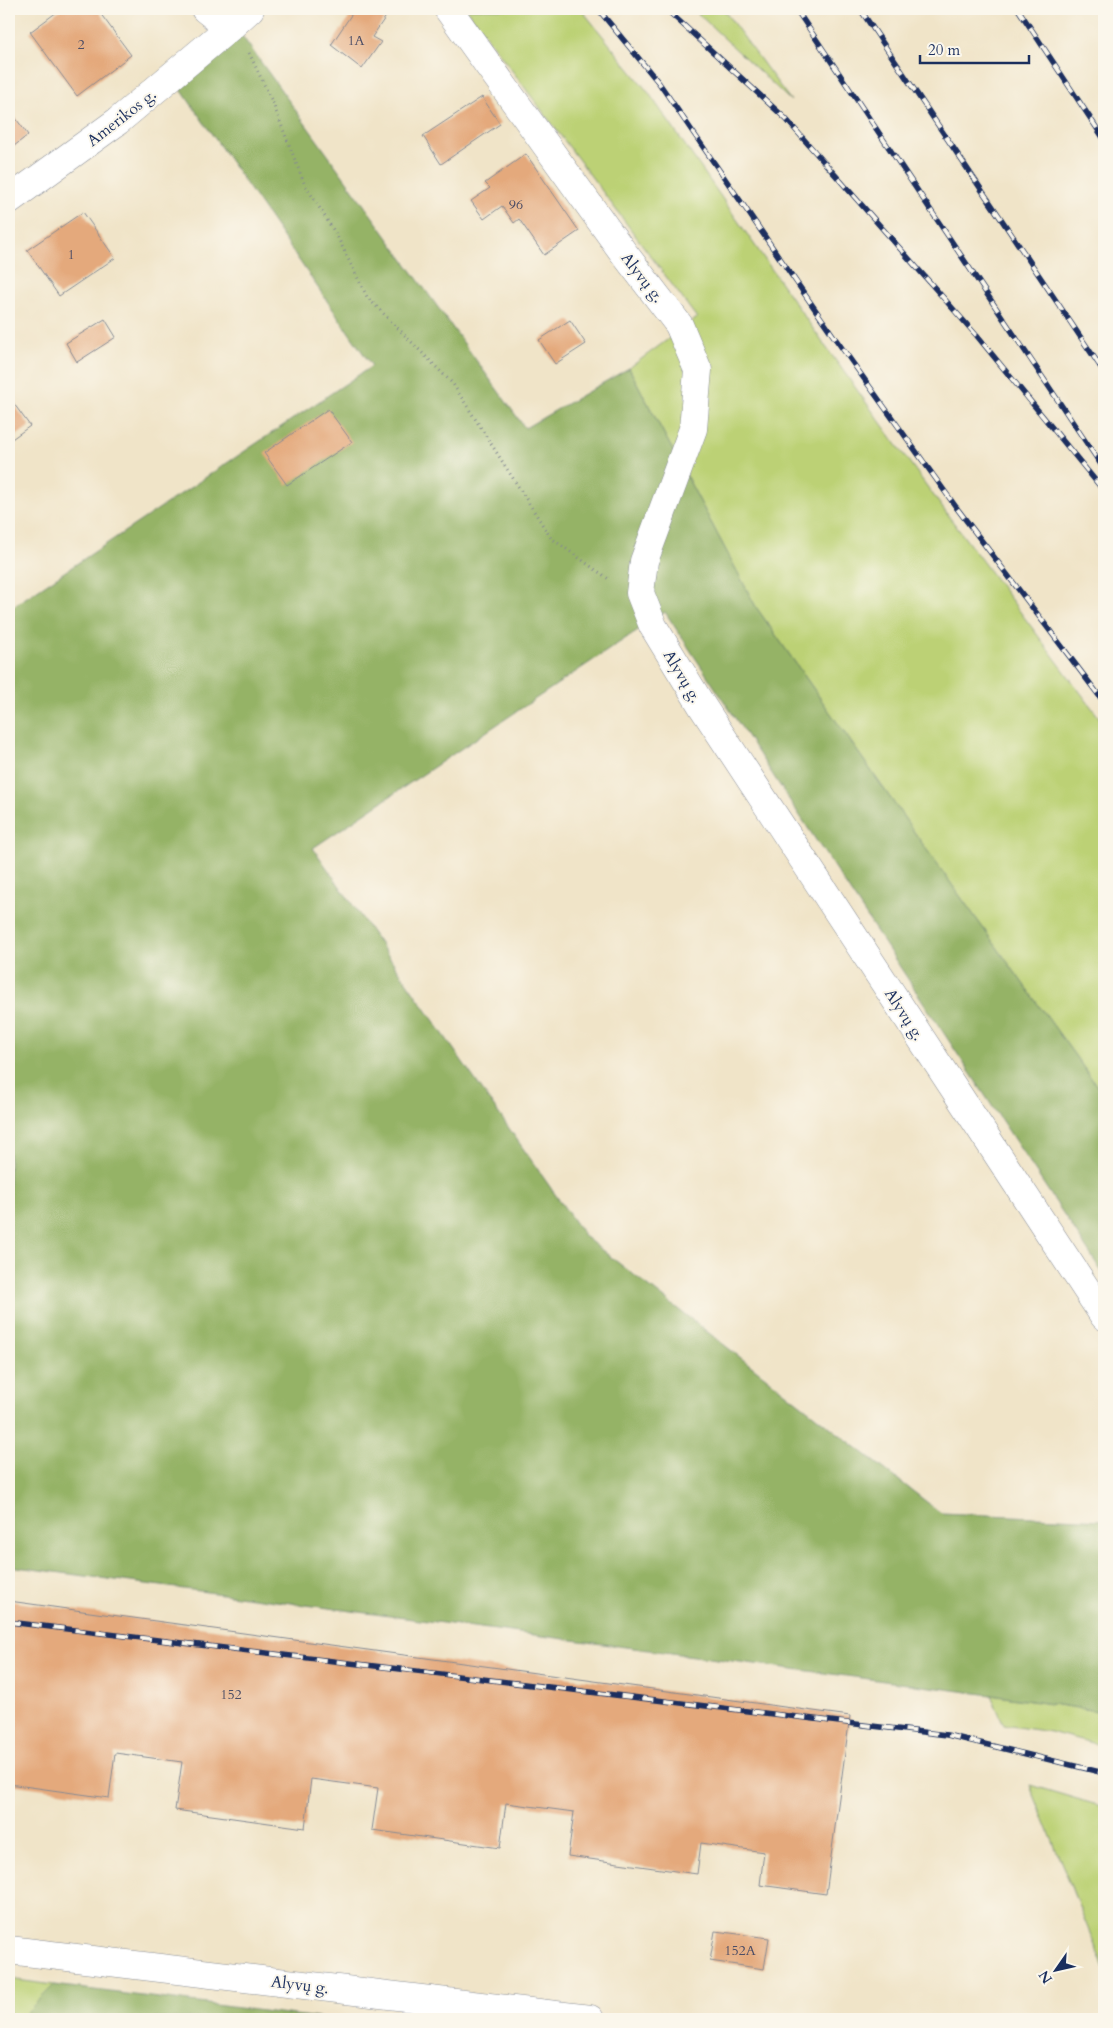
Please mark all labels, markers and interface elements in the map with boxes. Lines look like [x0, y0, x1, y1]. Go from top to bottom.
house number: 1A [347, 31, 365, 50]
scale bar [920, 32, 1029, 64]
house number: 2 [77, 35, 85, 54]
text: 20 m [928, 40, 960, 60]
street label: Amerikos g. [82, 84, 161, 152]
house number: 96 [509, 195, 523, 214]
house number: 1 [67, 245, 75, 264]
street label: Alyvų g. [616, 248, 669, 307]
street label: Alyvų g. [658, 646, 707, 707]
street label: Alyvų g. [879, 984, 929, 1045]
house number: 152 [220, 1685, 242, 1704]
house number: 152A [724, 1941, 756, 1960]
north arrow [1030, 1946, 1080, 1996]
text: N [1034, 1967, 1057, 1987]
street label: Alyvų g. [270, 1971, 330, 1999]

